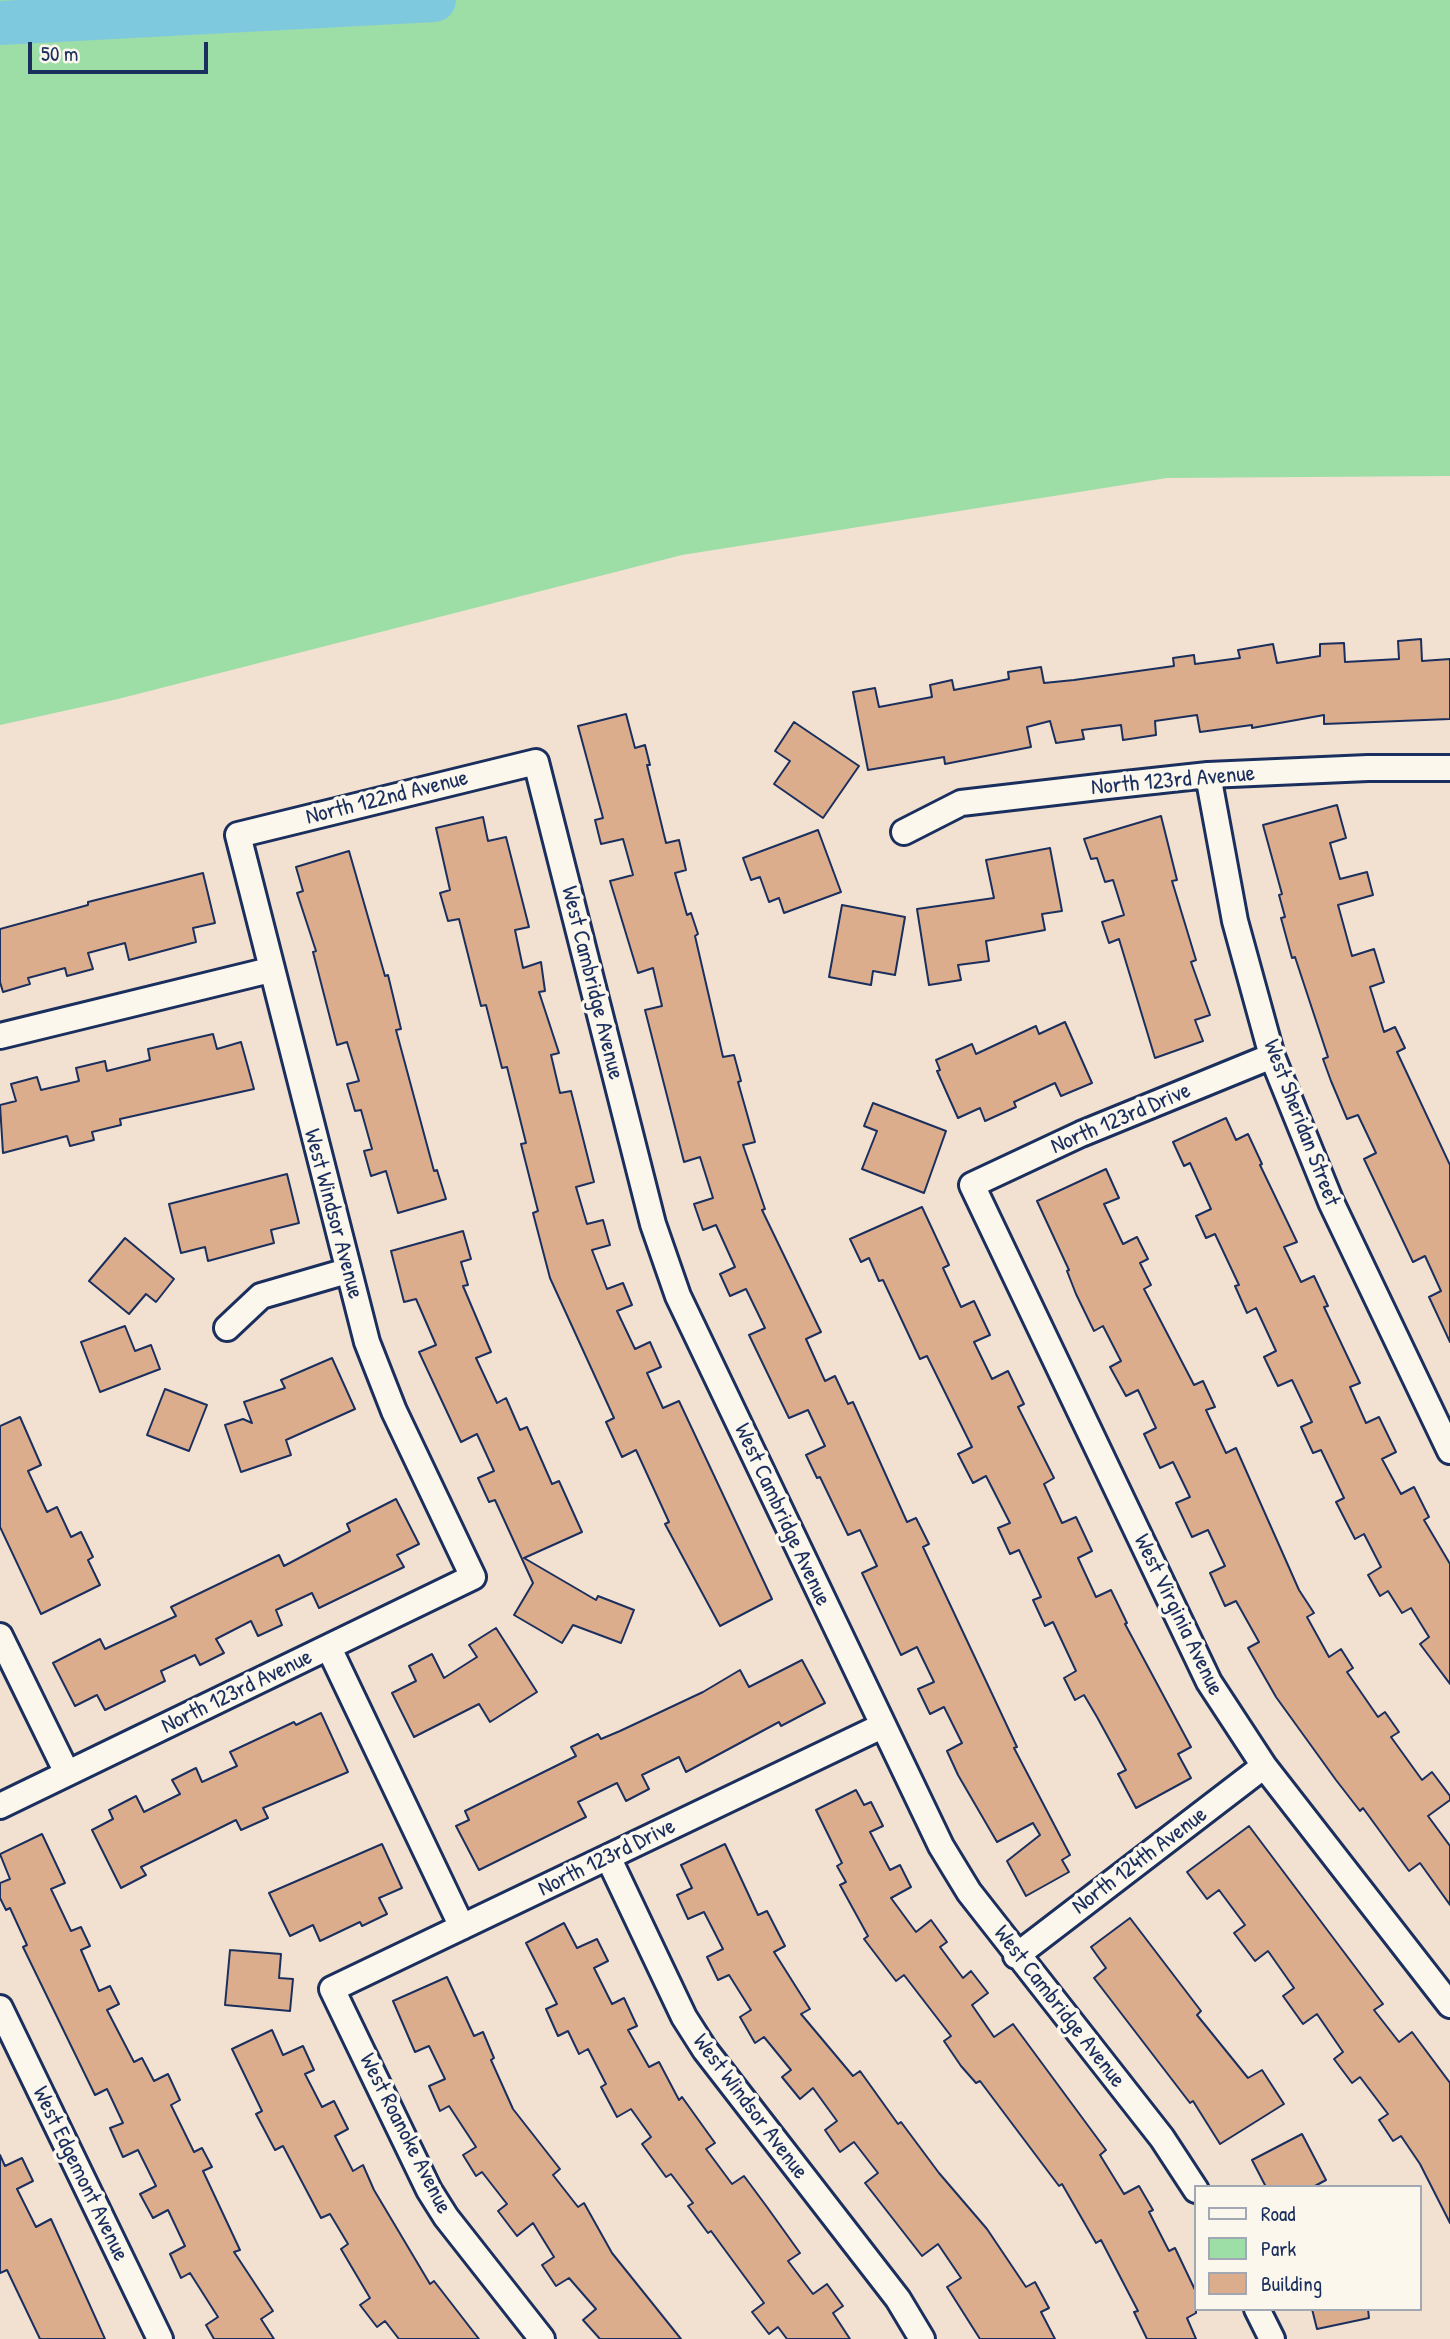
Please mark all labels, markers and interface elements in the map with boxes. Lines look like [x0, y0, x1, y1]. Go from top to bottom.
scale bar [32, 28, 212, 72]
text: 50 m [41, 39, 78, 68]
street label: North 123rd Avenue [1090, 760, 1256, 802]
street label: North 122nd Avenue [303, 765, 471, 831]
street label: West Cambridge Avenue [555, 884, 629, 1082]
street label: West Sheridan Street [1257, 1036, 1345, 1210]
street label: North 123rd Drive [1047, 1077, 1195, 1161]
street label: West Windsor Avenue [297, 1126, 369, 1302]
street label: West Cambridge Avenue [728, 1419, 836, 1611]
street label: West Virginia Avenue [1127, 1530, 1229, 1700]
street label: North 123rd Avenue [157, 1644, 317, 1740]
street label: North 124th Avenue [1067, 1801, 1213, 1921]
street label: North 123rd Drive [534, 1813, 680, 1903]
street label: West Cambridge Avenue [987, 1920, 1131, 2094]
street label: West Windsor Avenue [686, 2029, 814, 2185]
street label: West Roanoke Avenue [353, 2049, 457, 2219]
street label: West Edgemont Avenue [26, 2082, 134, 2266]
legend [1194, 2185, 1422, 2311]
text: Road [1261, 2199, 1295, 2228]
text: Park [1261, 2234, 1296, 2263]
text: Building [1261, 2269, 1322, 2298]

